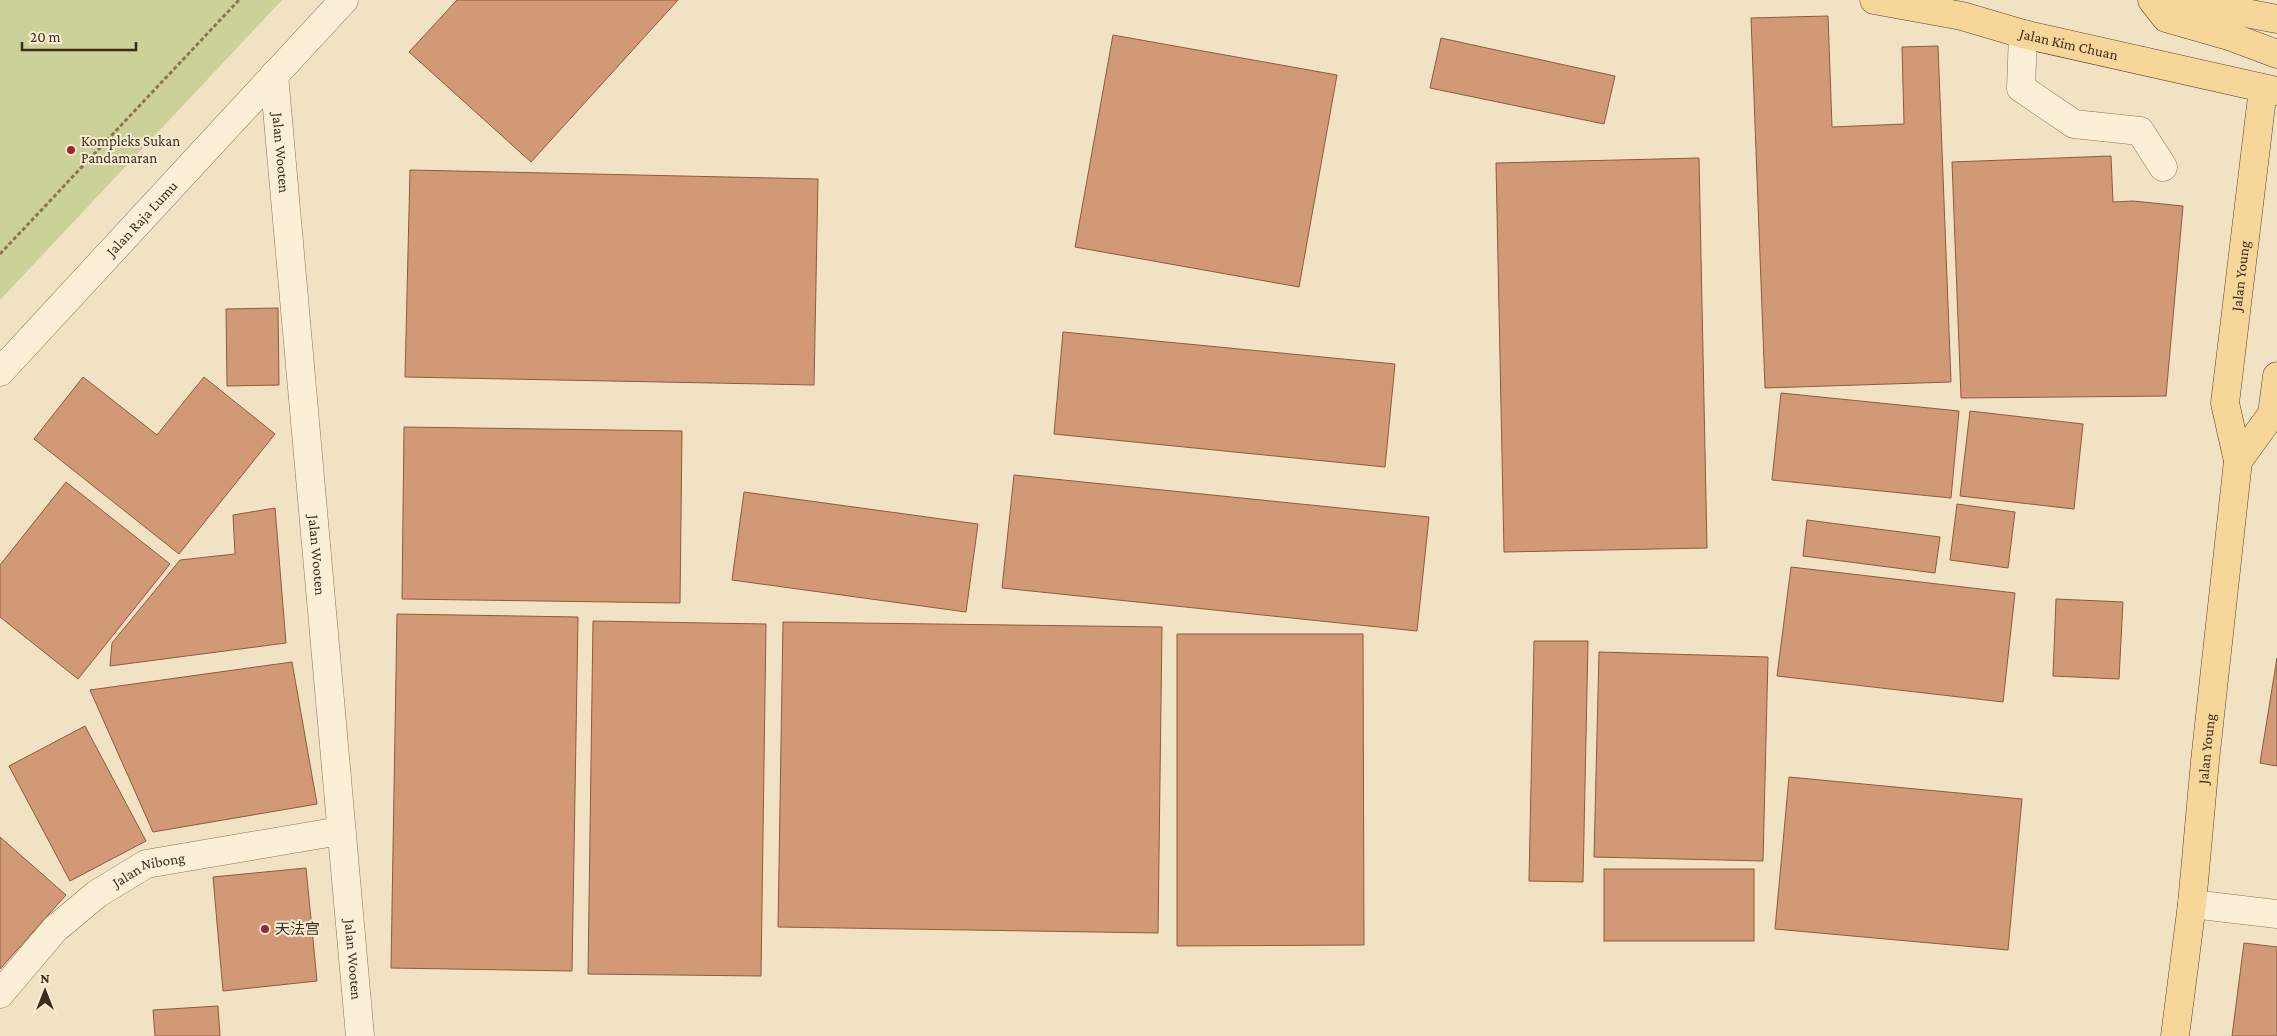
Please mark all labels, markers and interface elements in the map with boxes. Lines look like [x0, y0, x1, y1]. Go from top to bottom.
scale bar [22, 20, 136, 52]
street label: Jalan Kim Chuan [2015, 25, 2120, 63]
text: 20 m [30, 29, 61, 45]
street label: Jalan Wooten [268, 110, 293, 194]
place label: Kompleks Sukan Pandamaran [81, 133, 180, 166]
marker: Kompleks Sukan Pandamaran [65, 144, 77, 156]
street label: Jalan Raja Lumu [102, 177, 181, 262]
street label: Jalan Young [2228, 240, 2254, 314]
street label: Jalan Wooten [304, 512, 329, 596]
street label: Jalan Young [2195, 713, 2219, 787]
street label: Jalan Nibong [108, 849, 186, 893]
street label: Jalan Wooten [340, 917, 365, 1000]
place label: 天法宫 [275, 921, 320, 937]
marker: 天法宫 [259, 923, 271, 935]
north arrow [20, 966, 70, 1016]
text: N [40, 970, 50, 986]

